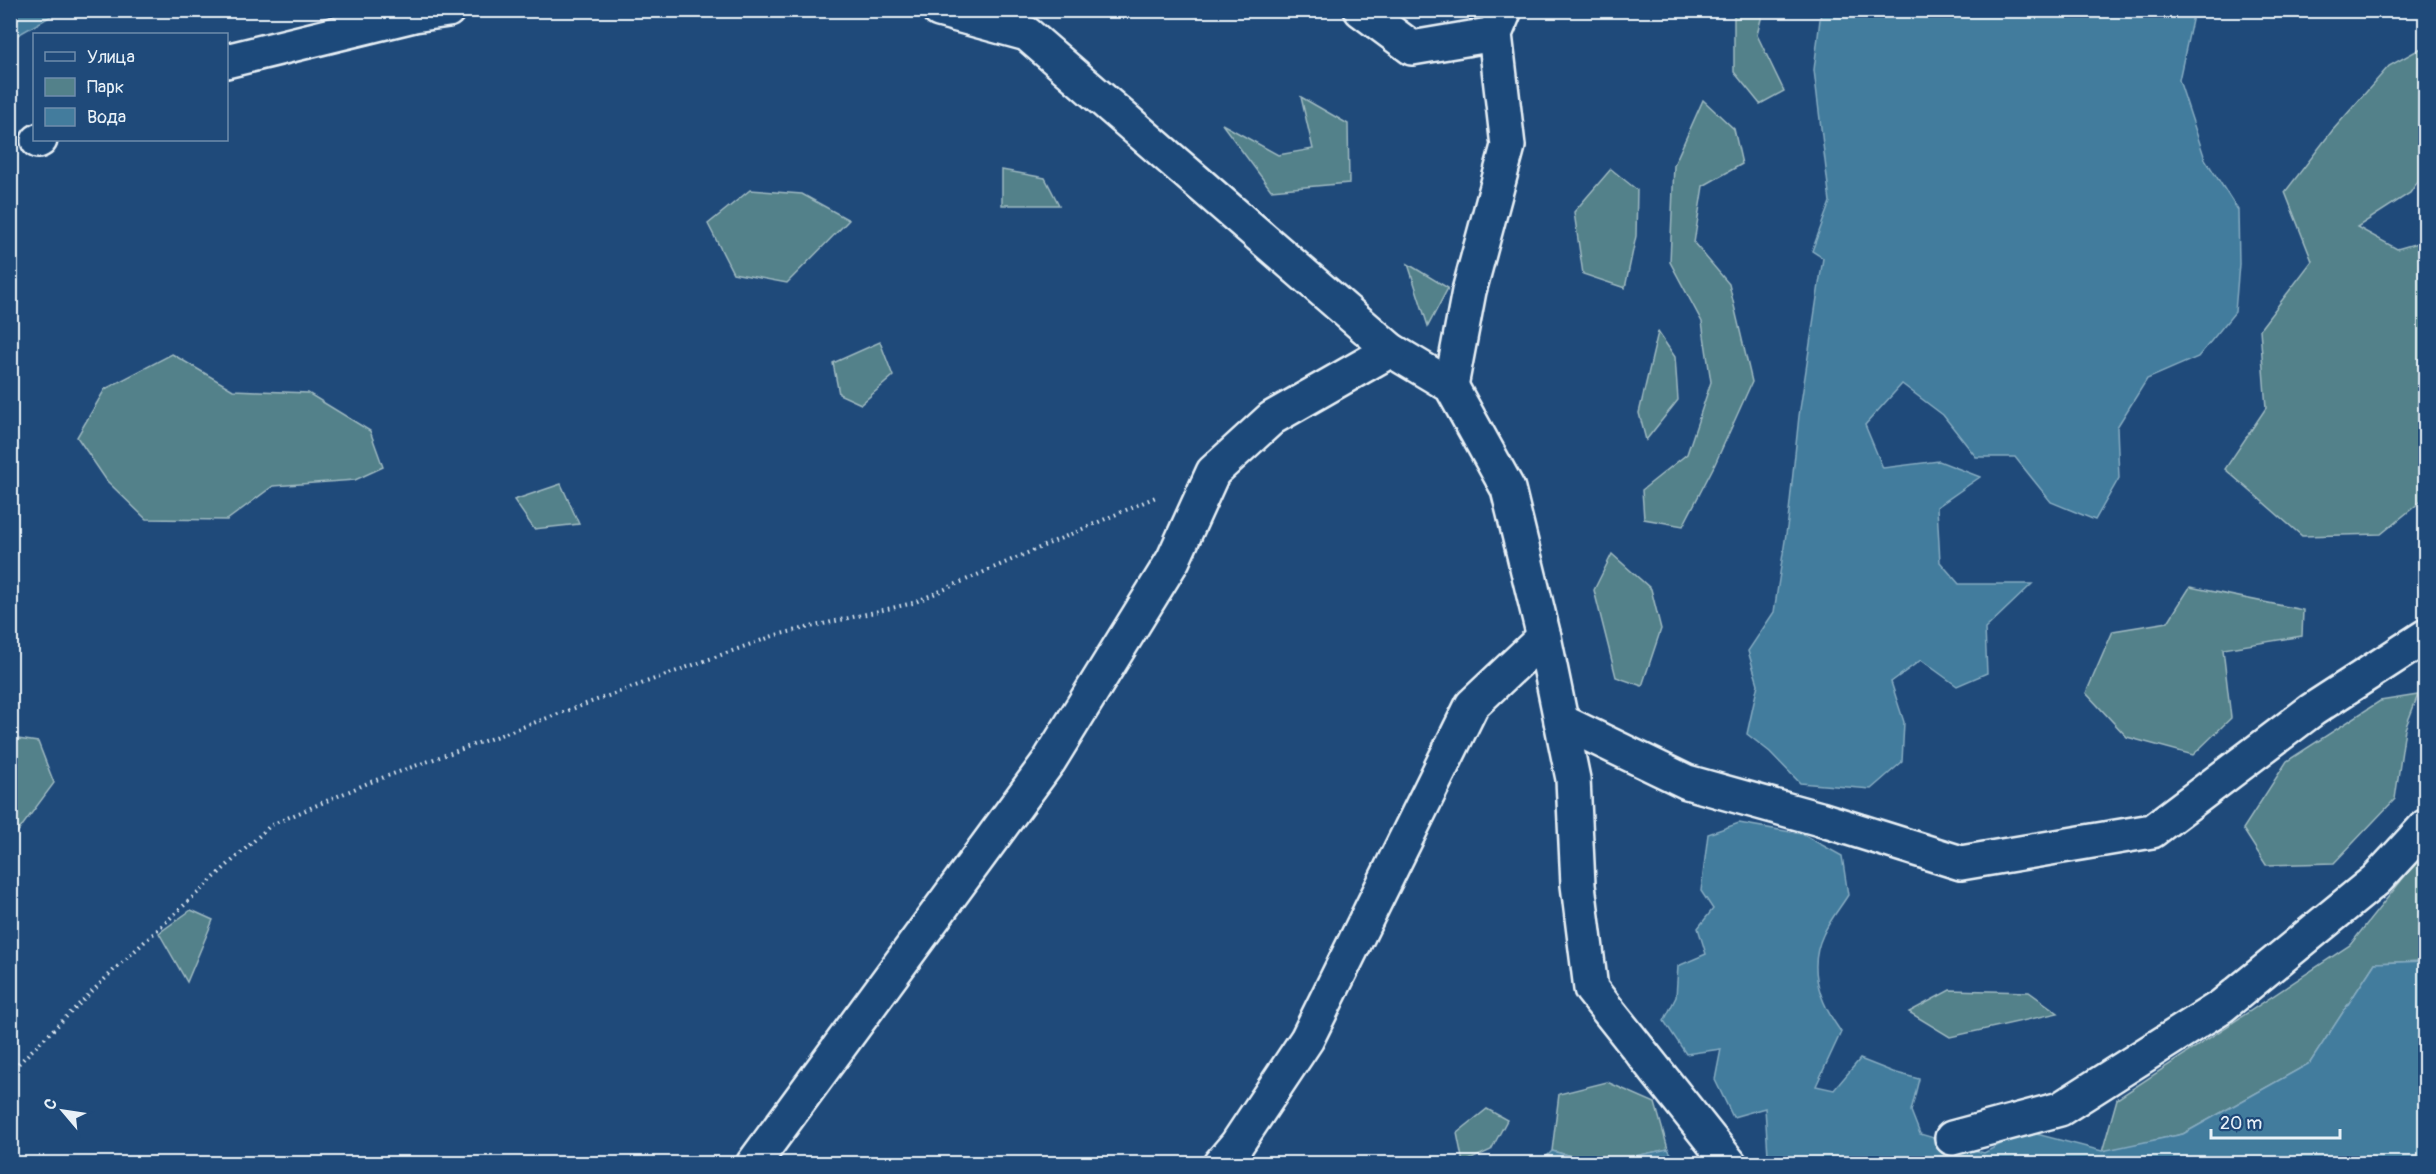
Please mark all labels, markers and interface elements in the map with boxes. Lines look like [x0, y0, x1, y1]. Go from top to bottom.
legend [33, 33, 228, 141]
text: Улица [87, 46, 135, 69]
text: Парк [87, 76, 124, 99]
text: Вода [87, 106, 126, 129]
north arrow [33, 1081, 93, 1141]
text: С [40, 1095, 62, 1113]
scale bar [2211, 1102, 2340, 1140]
text: 20 m [2220, 1112, 2262, 1135]

